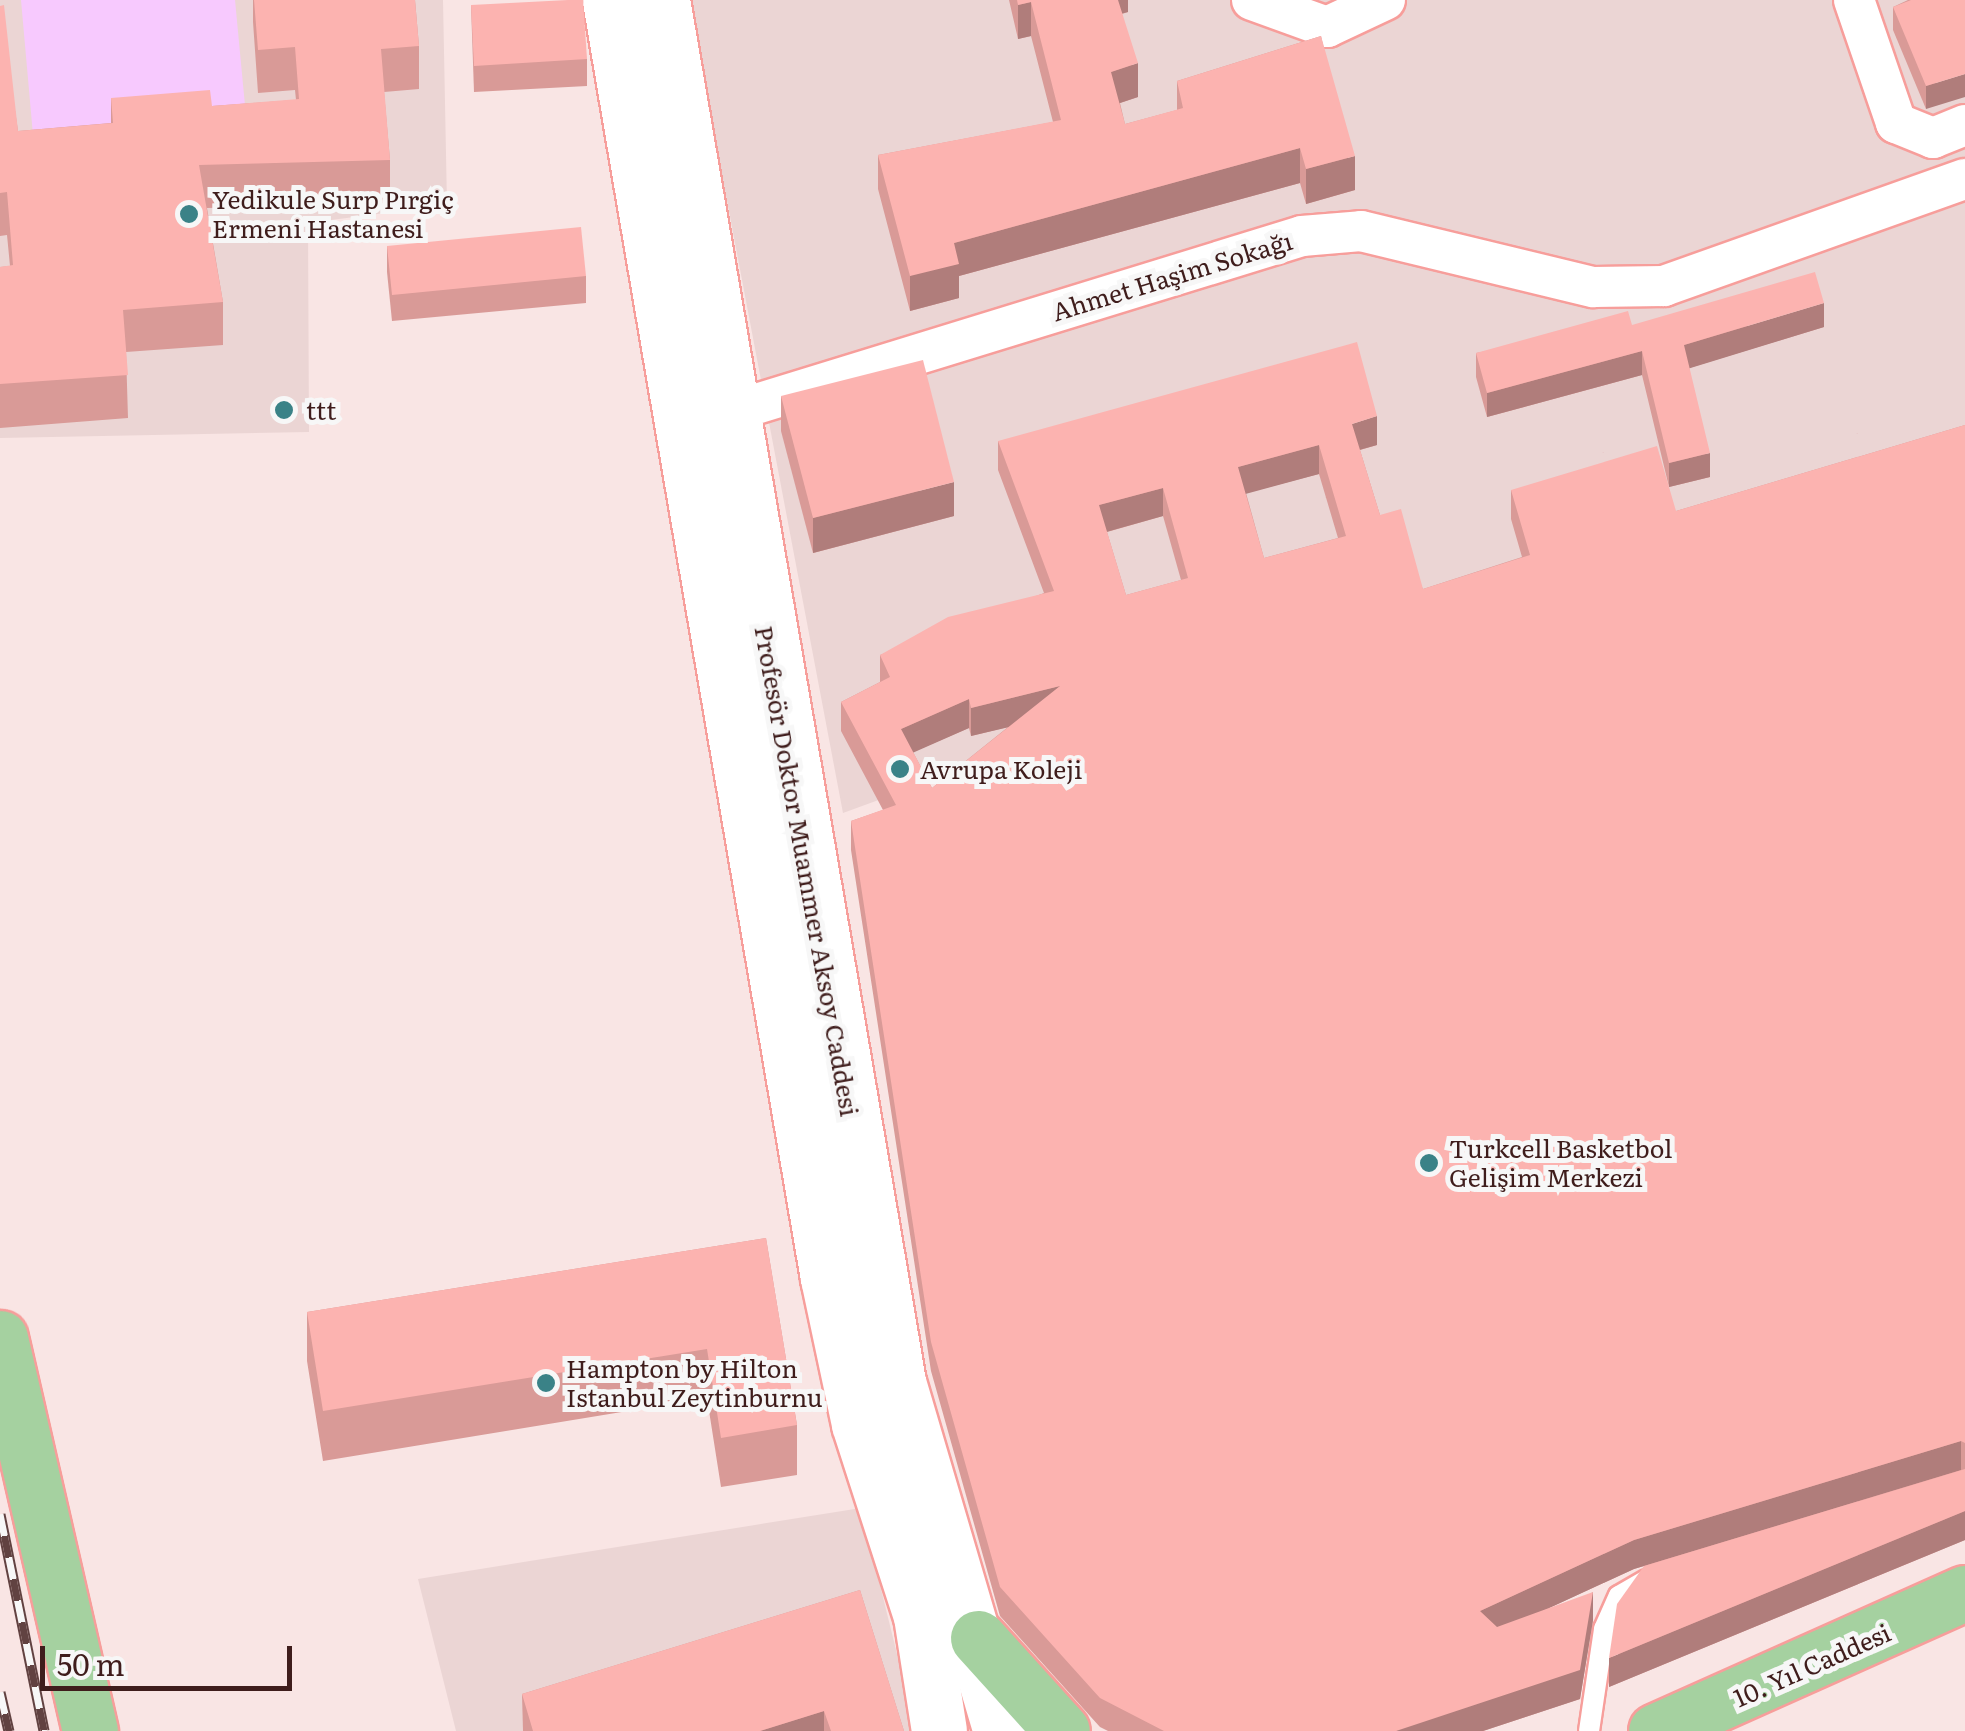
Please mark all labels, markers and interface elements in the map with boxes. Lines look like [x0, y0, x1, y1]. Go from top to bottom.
place label: Yedikule Surp Pırgiç Ermeni Hastanesi [212, 185, 454, 244]
marker: Yedikule Surp Pırgiç Ermeni Hastanesi [176, 201, 202, 227]
street label: Ahmet Haşim Sokağı [1048, 225, 1296, 327]
place label: ttt [306, 395, 336, 425]
marker: ttt [271, 397, 297, 423]
street label: Profesör Doktor Muammer Aksoy Caddesi [749, 623, 865, 1119]
place label: Avrupa Koleji [920, 754, 1082, 784]
marker: Avrupa Koleji [889, 758, 911, 780]
place label: Turkcell Basketbol Gelişim Merkezi [1449, 1134, 1672, 1193]
marker: Turkcell Basketbol Gelişim Merkezi [1418, 1152, 1440, 1174]
place label: Hampton by Hilton Istanbul Zeytinburnu [566, 1354, 823, 1413]
marker: Hampton by Hilton Istanbul Zeytinburnu [535, 1372, 557, 1394]
street label: 10. Yıl Caddesi [1729, 1617, 1895, 1713]
scale bar [45, 1626, 298, 1688]
text: 50 m [57, 1641, 125, 1685]

